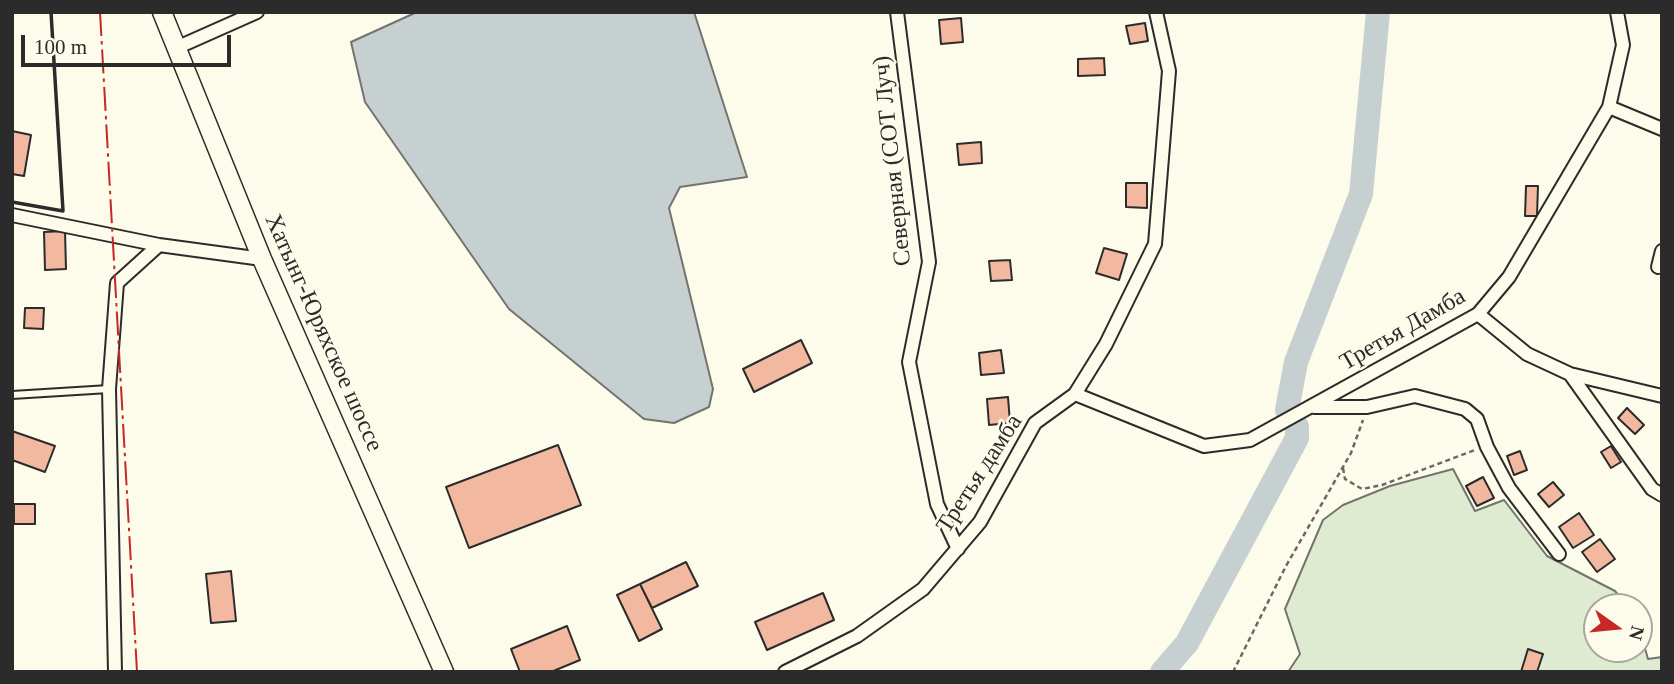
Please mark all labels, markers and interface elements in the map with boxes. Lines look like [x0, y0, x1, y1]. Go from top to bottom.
scale bar [24, 21, 234, 65]
text: 100 m [34, 35, 87, 59]
street label: Северная (СОТ Луч) [868, 55, 918, 267]
street label: Хатынг-Юряхское шоссе [258, 210, 388, 456]
street label: Третья Дамба [1335, 283, 1471, 377]
street label: Третья дамба [931, 409, 1029, 539]
north arrow [1583, 593, 1653, 663]
text: N [1625, 624, 1649, 642]

